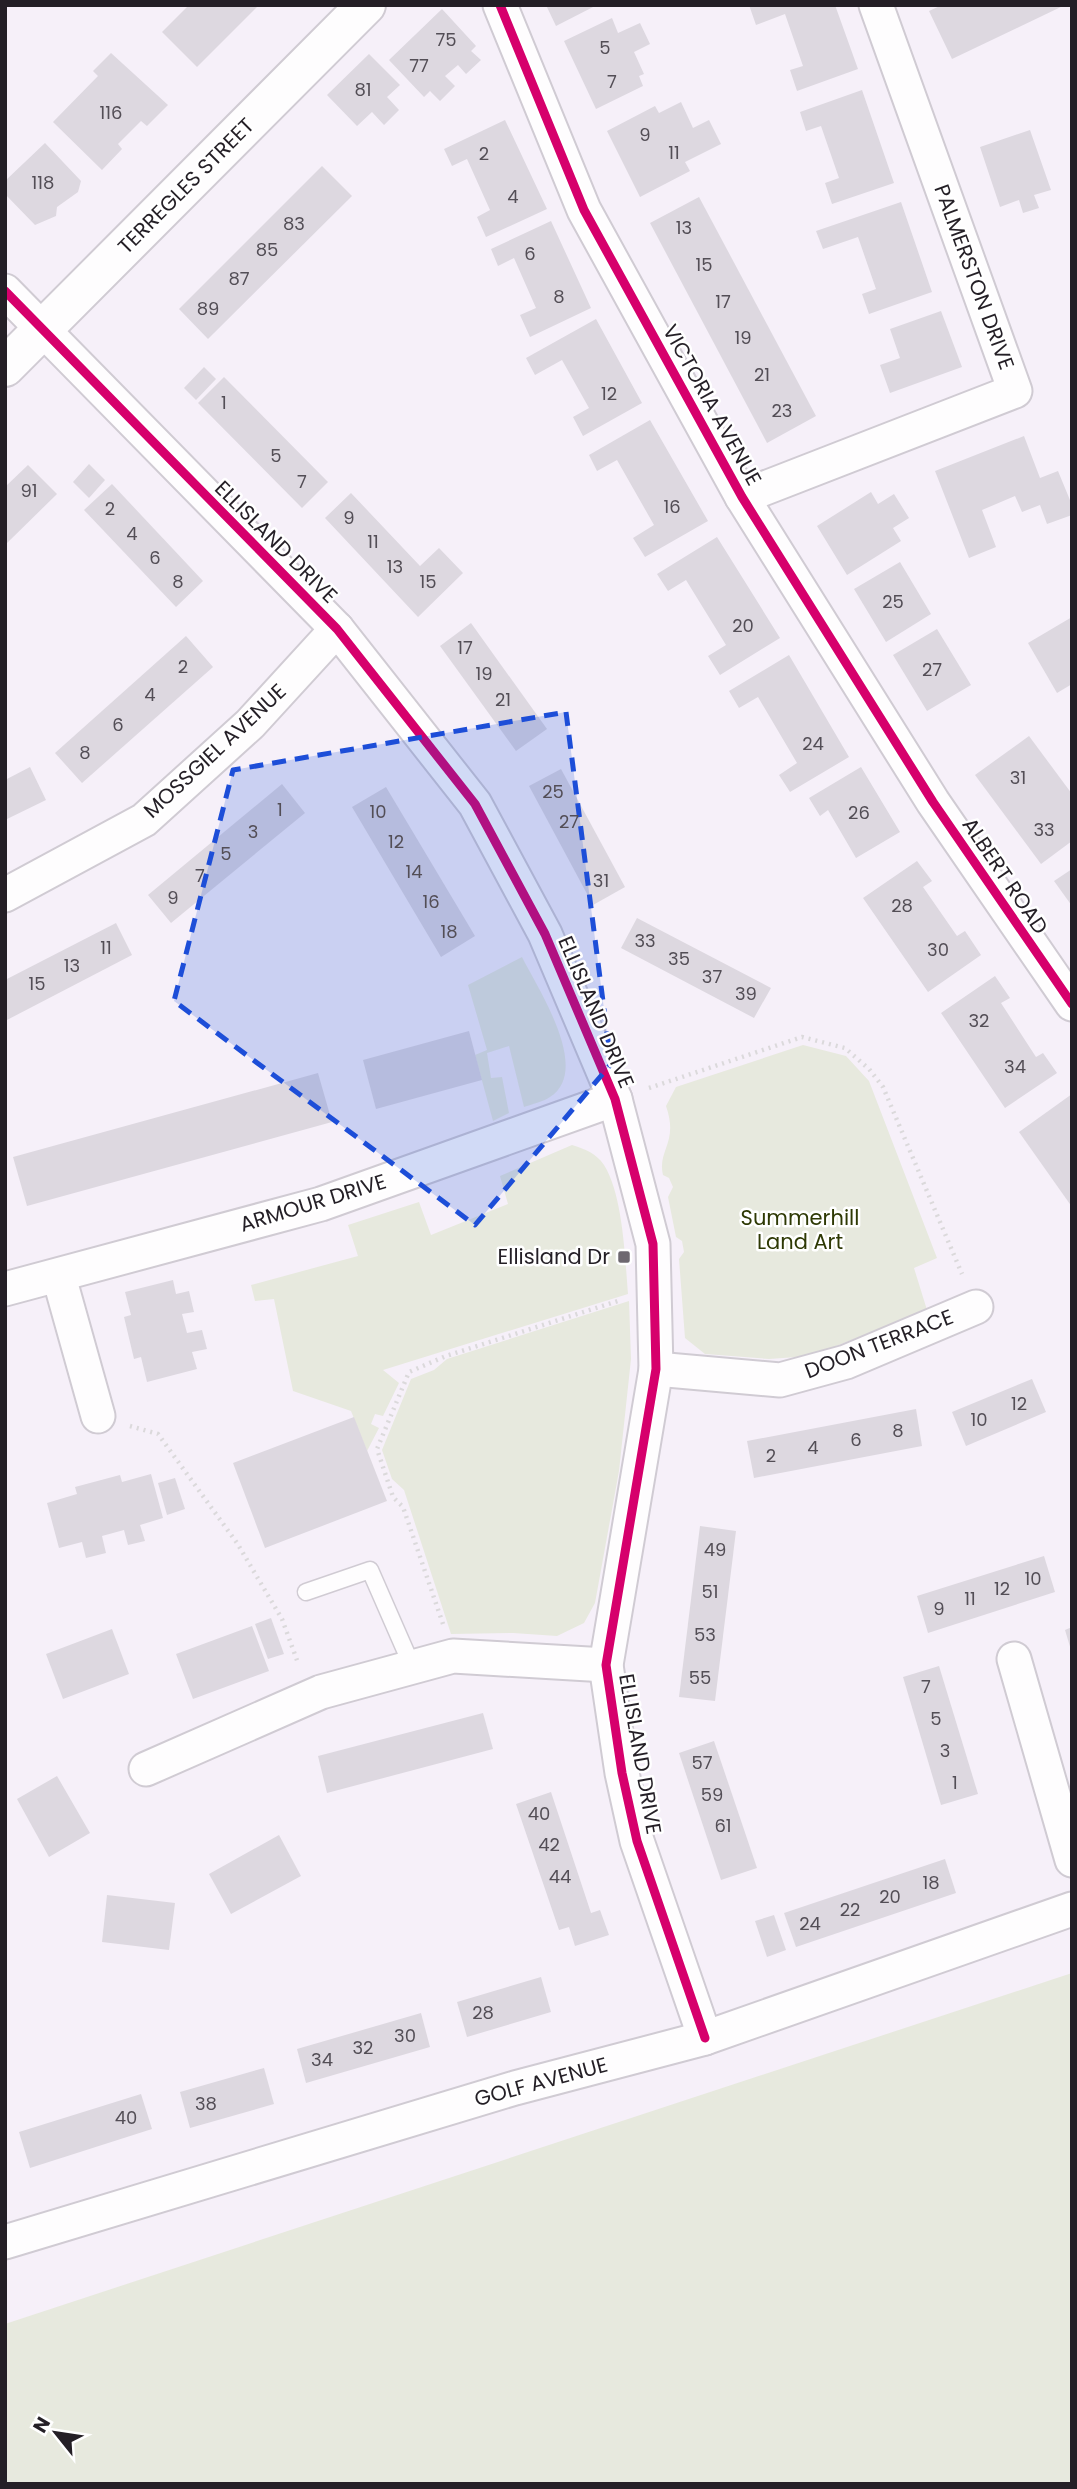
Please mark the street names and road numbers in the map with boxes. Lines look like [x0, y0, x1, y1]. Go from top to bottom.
street label: TERREGLES STREET [111, 111, 260, 260]
street label: PALMERSTON DRIVE [927, 180, 1021, 374]
street label: VICTORIA AVENUE [656, 319, 769, 490]
street label: ELLISLAND DRIVE [209, 474, 344, 609]
street label: MOSSGIEL AVENUE [137, 677, 292, 824]
street label: ALBERT ROAD [956, 812, 1055, 940]
street label: ELLISLAND DRIVE [551, 931, 642, 1092]
street label: ARMOUR DRIVE [236, 1166, 390, 1239]
street label: DOON TERRACE [800, 1302, 957, 1385]
street label: ELLISLAND DRIVE [612, 1671, 669, 1837]
street label: GOLF AVENUE [471, 2050, 611, 2113]

